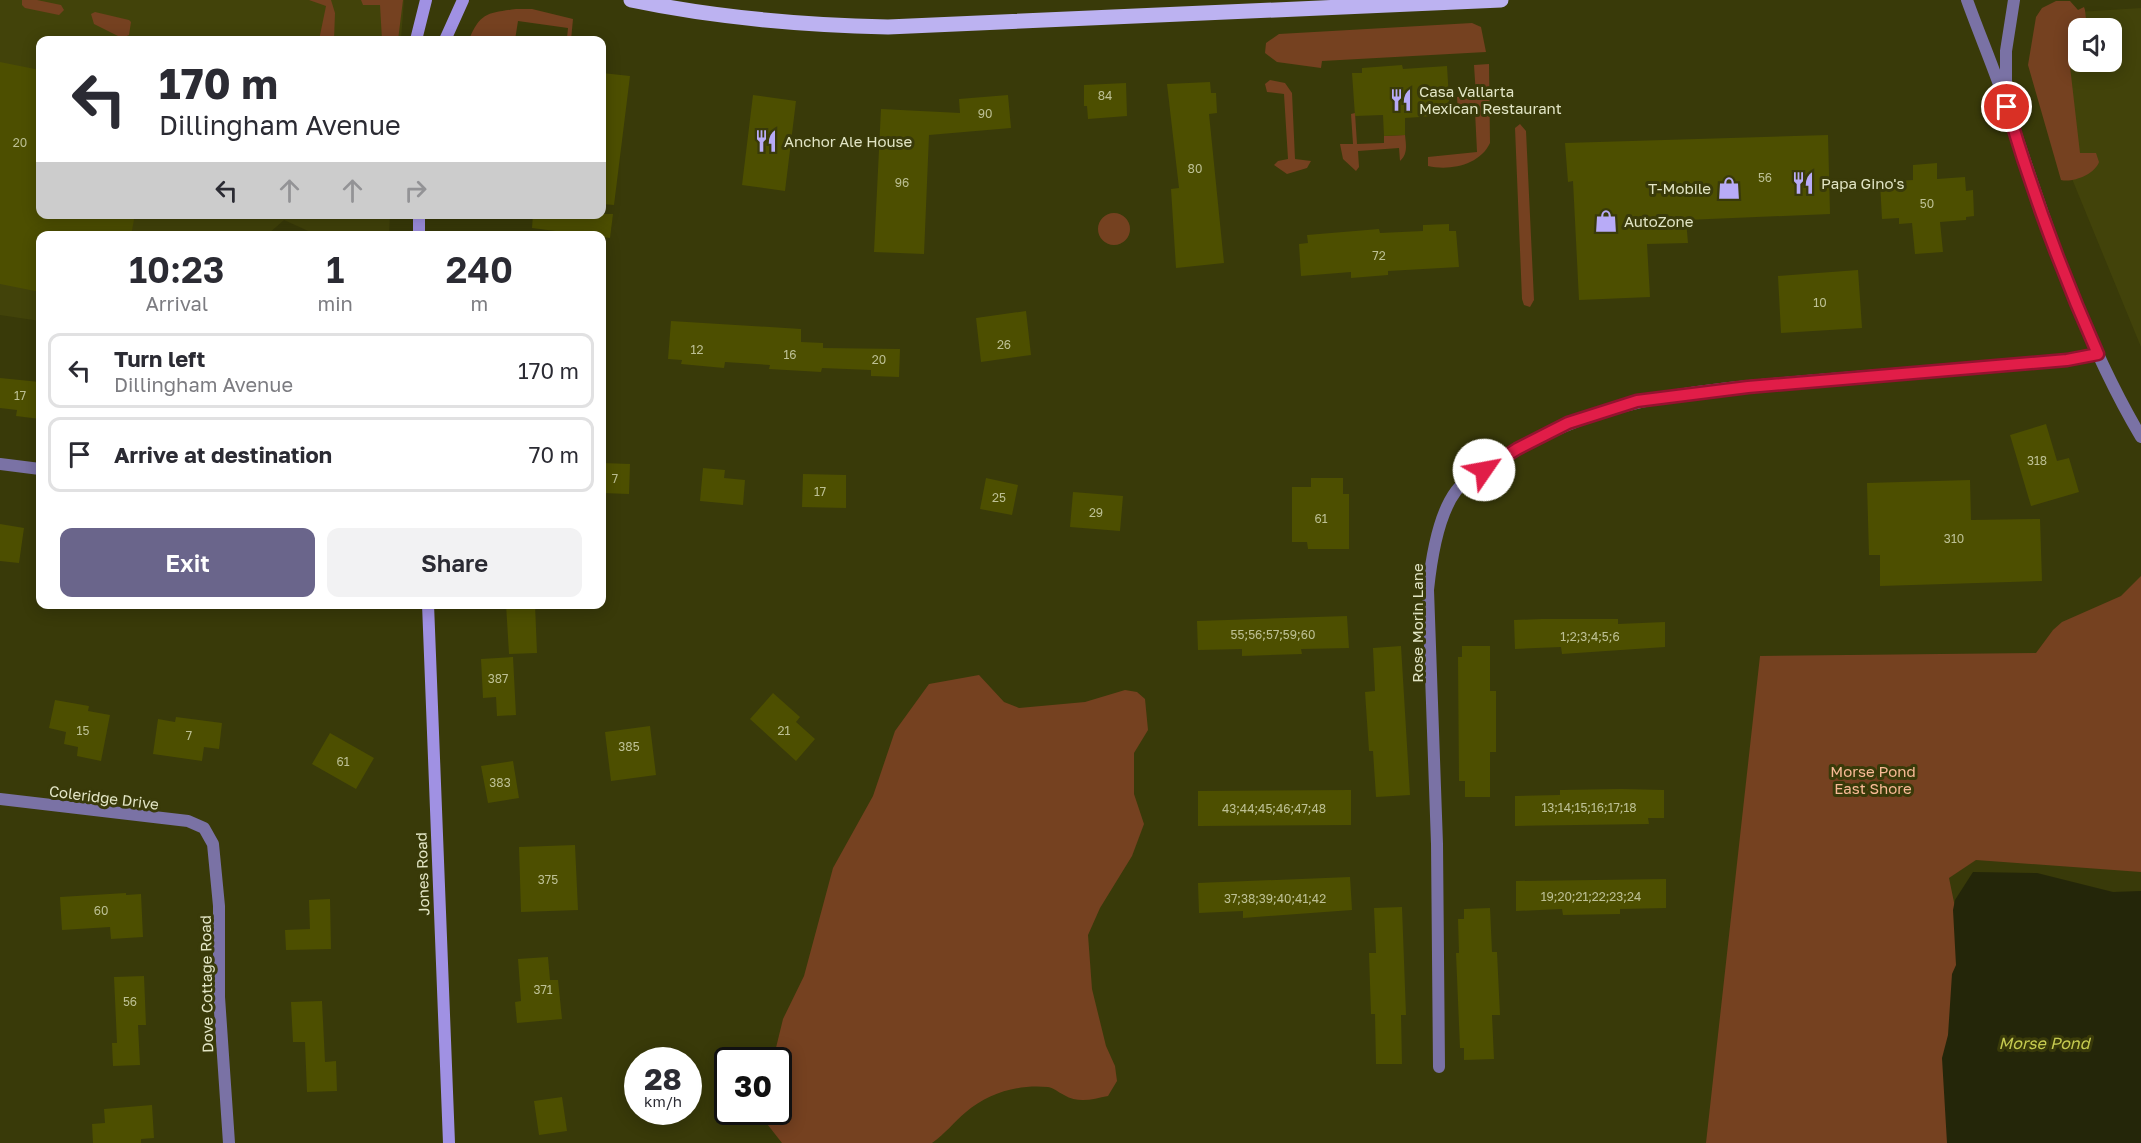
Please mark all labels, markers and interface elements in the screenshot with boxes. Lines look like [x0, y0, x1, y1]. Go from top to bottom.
map controls [2068, 18, 2122, 72]
button: sound [2068, 18, 2122, 72]
text: 170 m [159, 58, 278, 108]
icon: left [60, 60, 138, 138]
pin [1981, 81, 2032, 132]
place label: Casa Vallarta Mexican Restaurant [1419, 82, 1562, 117]
restaurant icon: Casa Vallarta Mexican Restaurant [1388, 87, 1414, 113]
house number: 84 [1098, 88, 1112, 103]
icon: arrive [1990, 90, 2023, 123]
house number: 90 [978, 106, 992, 121]
text: Dillingham Avenue [159, 109, 401, 141]
restaurant icon: Anchor Ale House [753, 128, 779, 154]
place label: Anchor Ale House [784, 132, 913, 150]
house number: 20 [13, 135, 27, 150]
house number: 80 [1188, 161, 1202, 176]
house number: 56 [1758, 170, 1772, 185]
restaurant icon: Papa Gino's [1790, 170, 1816, 196]
icon: left [210, 174, 243, 207]
icon: ahead [273, 174, 306, 207]
icon: ahead [336, 174, 369, 207]
icon: right [399, 174, 432, 207]
place label: Papa Gino's [1821, 174, 1905, 192]
house number: 96 [895, 175, 909, 190]
shop icon: T-Mobile [1716, 175, 1742, 201]
place label: T-Mobile [1648, 179, 1711, 197]
house number: 50 [1920, 196, 1934, 211]
shop icon: AutoZone [1593, 208, 1619, 234]
place label: AutoZone [1624, 212, 1694, 230]
text: 10:23 [129, 248, 225, 291]
text: 1 [326, 248, 344, 291]
text: 240 [446, 248, 513, 291]
house number: 72 [1372, 248, 1386, 263]
text: Arrival [145, 291, 208, 315]
text: min [318, 291, 353, 315]
text: m [471, 291, 488, 315]
house number: 10 [1813, 295, 1827, 310]
house number: 26 [997, 337, 1011, 352]
house number: 12 [691, 342, 703, 357]
text: Turn left [114, 345, 205, 372]
house number: 16 [783, 347, 797, 362]
house number: 20 [872, 352, 886, 367]
icon: left [63, 354, 96, 387]
text: 170 m [518, 357, 579, 384]
text: Dillingham Avenue [114, 372, 293, 396]
house number: 17 [14, 388, 26, 403]
icon: arrive [63, 438, 96, 471]
position arrow [1452, 438, 1516, 502]
text: Arrive at destination [114, 441, 332, 468]
text: 70 m [529, 441, 579, 468]
house number: 318 [2027, 453, 2047, 468]
house number: 7 [612, 471, 618, 486]
house number: 17 [814, 484, 826, 499]
house number: 25 [992, 490, 1006, 505]
house number: 29 [1089, 505, 1103, 520]
house number: 61 [1314, 511, 1328, 526]
button: Exit [60, 528, 315, 597]
button: Share [327, 528, 582, 597]
house number: 310 [1944, 531, 1964, 546]
street label: Rose Morin Lane [1408, 563, 1426, 683]
house number: 55;56;57;59;60 [1231, 627, 1315, 642]
house number: 1;2;3;4;5;6 [1560, 629, 1620, 644]
house number: 387 [488, 671, 508, 686]
house number: 15 [77, 723, 89, 738]
house number: 21 [778, 723, 791, 738]
house number: 7 [186, 728, 192, 743]
house number: 385 [618, 739, 640, 754]
house number: 61 [336, 754, 350, 769]
park label: Morse Pond East Shore [1830, 762, 1916, 797]
house number: 383 [489, 775, 511, 790]
street label: Coleridge Drive [48, 781, 160, 813]
house number: 13;14;15;16;17;18 [1541, 800, 1637, 815]
house number: 43;44;45;46;47;48 [1222, 801, 1326, 816]
street label: Jones Road [412, 832, 432, 916]
house number: 375 [538, 872, 558, 887]
house number: 19;20;21;22;23;24 [1541, 889, 1641, 904]
house number: 37;38;39;40;41;42 [1224, 891, 1326, 906]
house number: 60 [94, 903, 108, 918]
street label: Dove Cottage Road [196, 915, 216, 1053]
house number: 371 [533, 982, 553, 997]
house number: 56 [123, 994, 137, 1009]
water label: Morse Pond [1999, 1033, 2092, 1053]
speed limit sign: 30 [714, 1047, 792, 1125]
text: 28 [644, 1061, 682, 1097]
text: km/h [644, 1092, 682, 1110]

